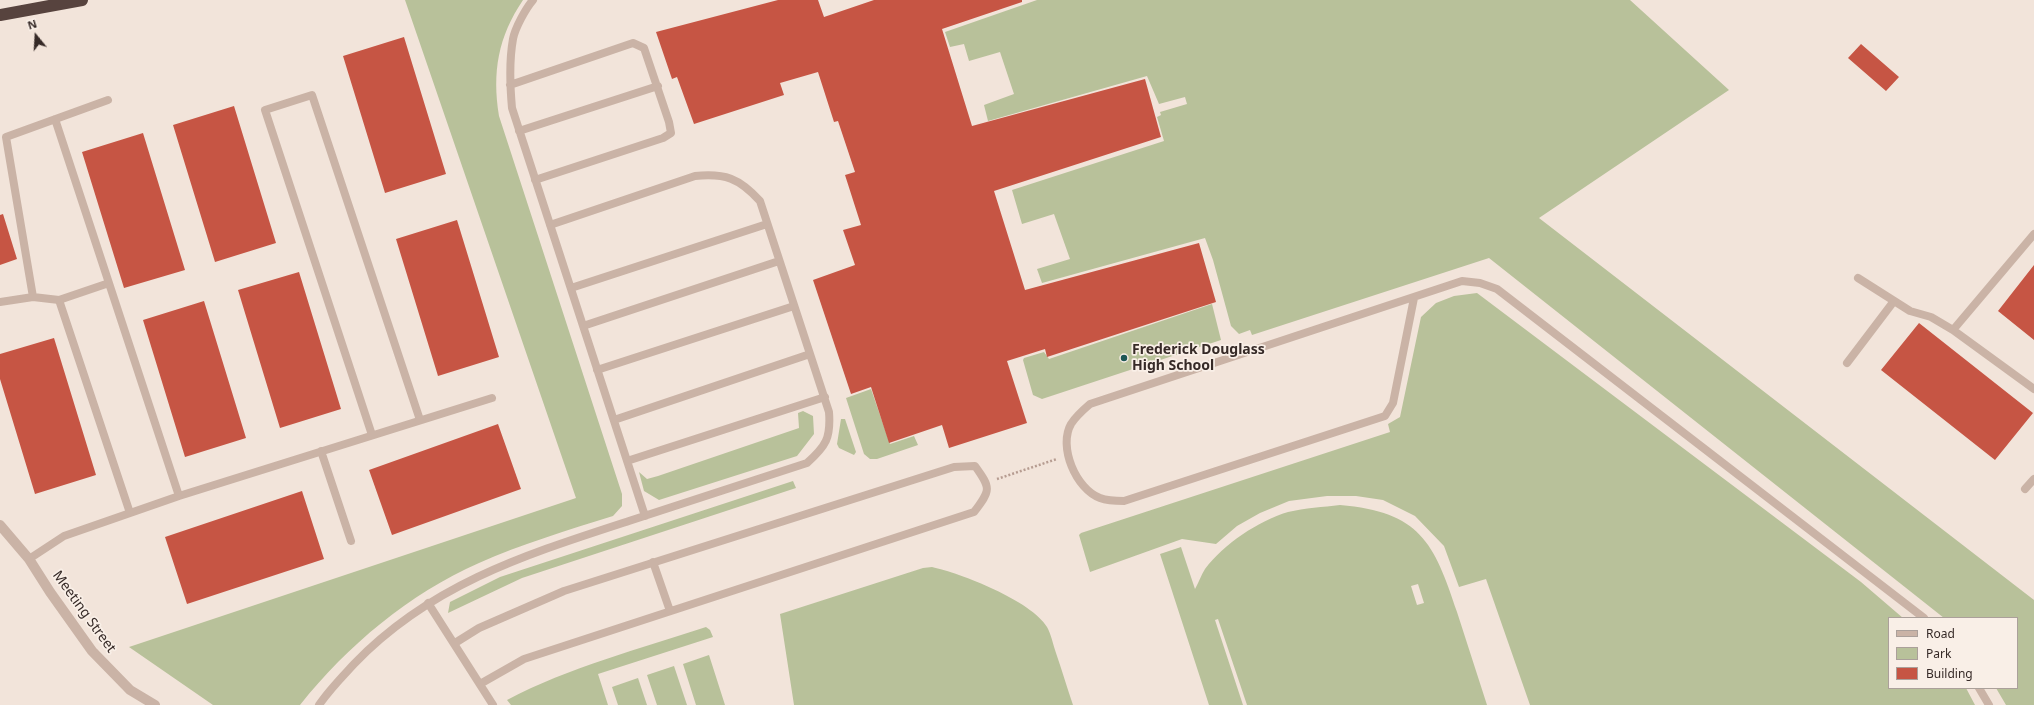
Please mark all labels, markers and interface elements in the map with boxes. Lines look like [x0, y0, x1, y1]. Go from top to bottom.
north arrow [16, 16, 56, 56]
text: N [26, 16, 39, 33]
place label: Frederick Douglass High School [1132, 342, 1265, 374]
marker: Frederick Douglass High School [1119, 353, 1129, 363]
street label: Meeting Street [49, 568, 119, 656]
legend [1888, 617, 2018, 689]
text: Road [1926, 625, 1955, 642]
text: Park [1926, 645, 1951, 662]
text: Building [1926, 665, 1973, 682]

